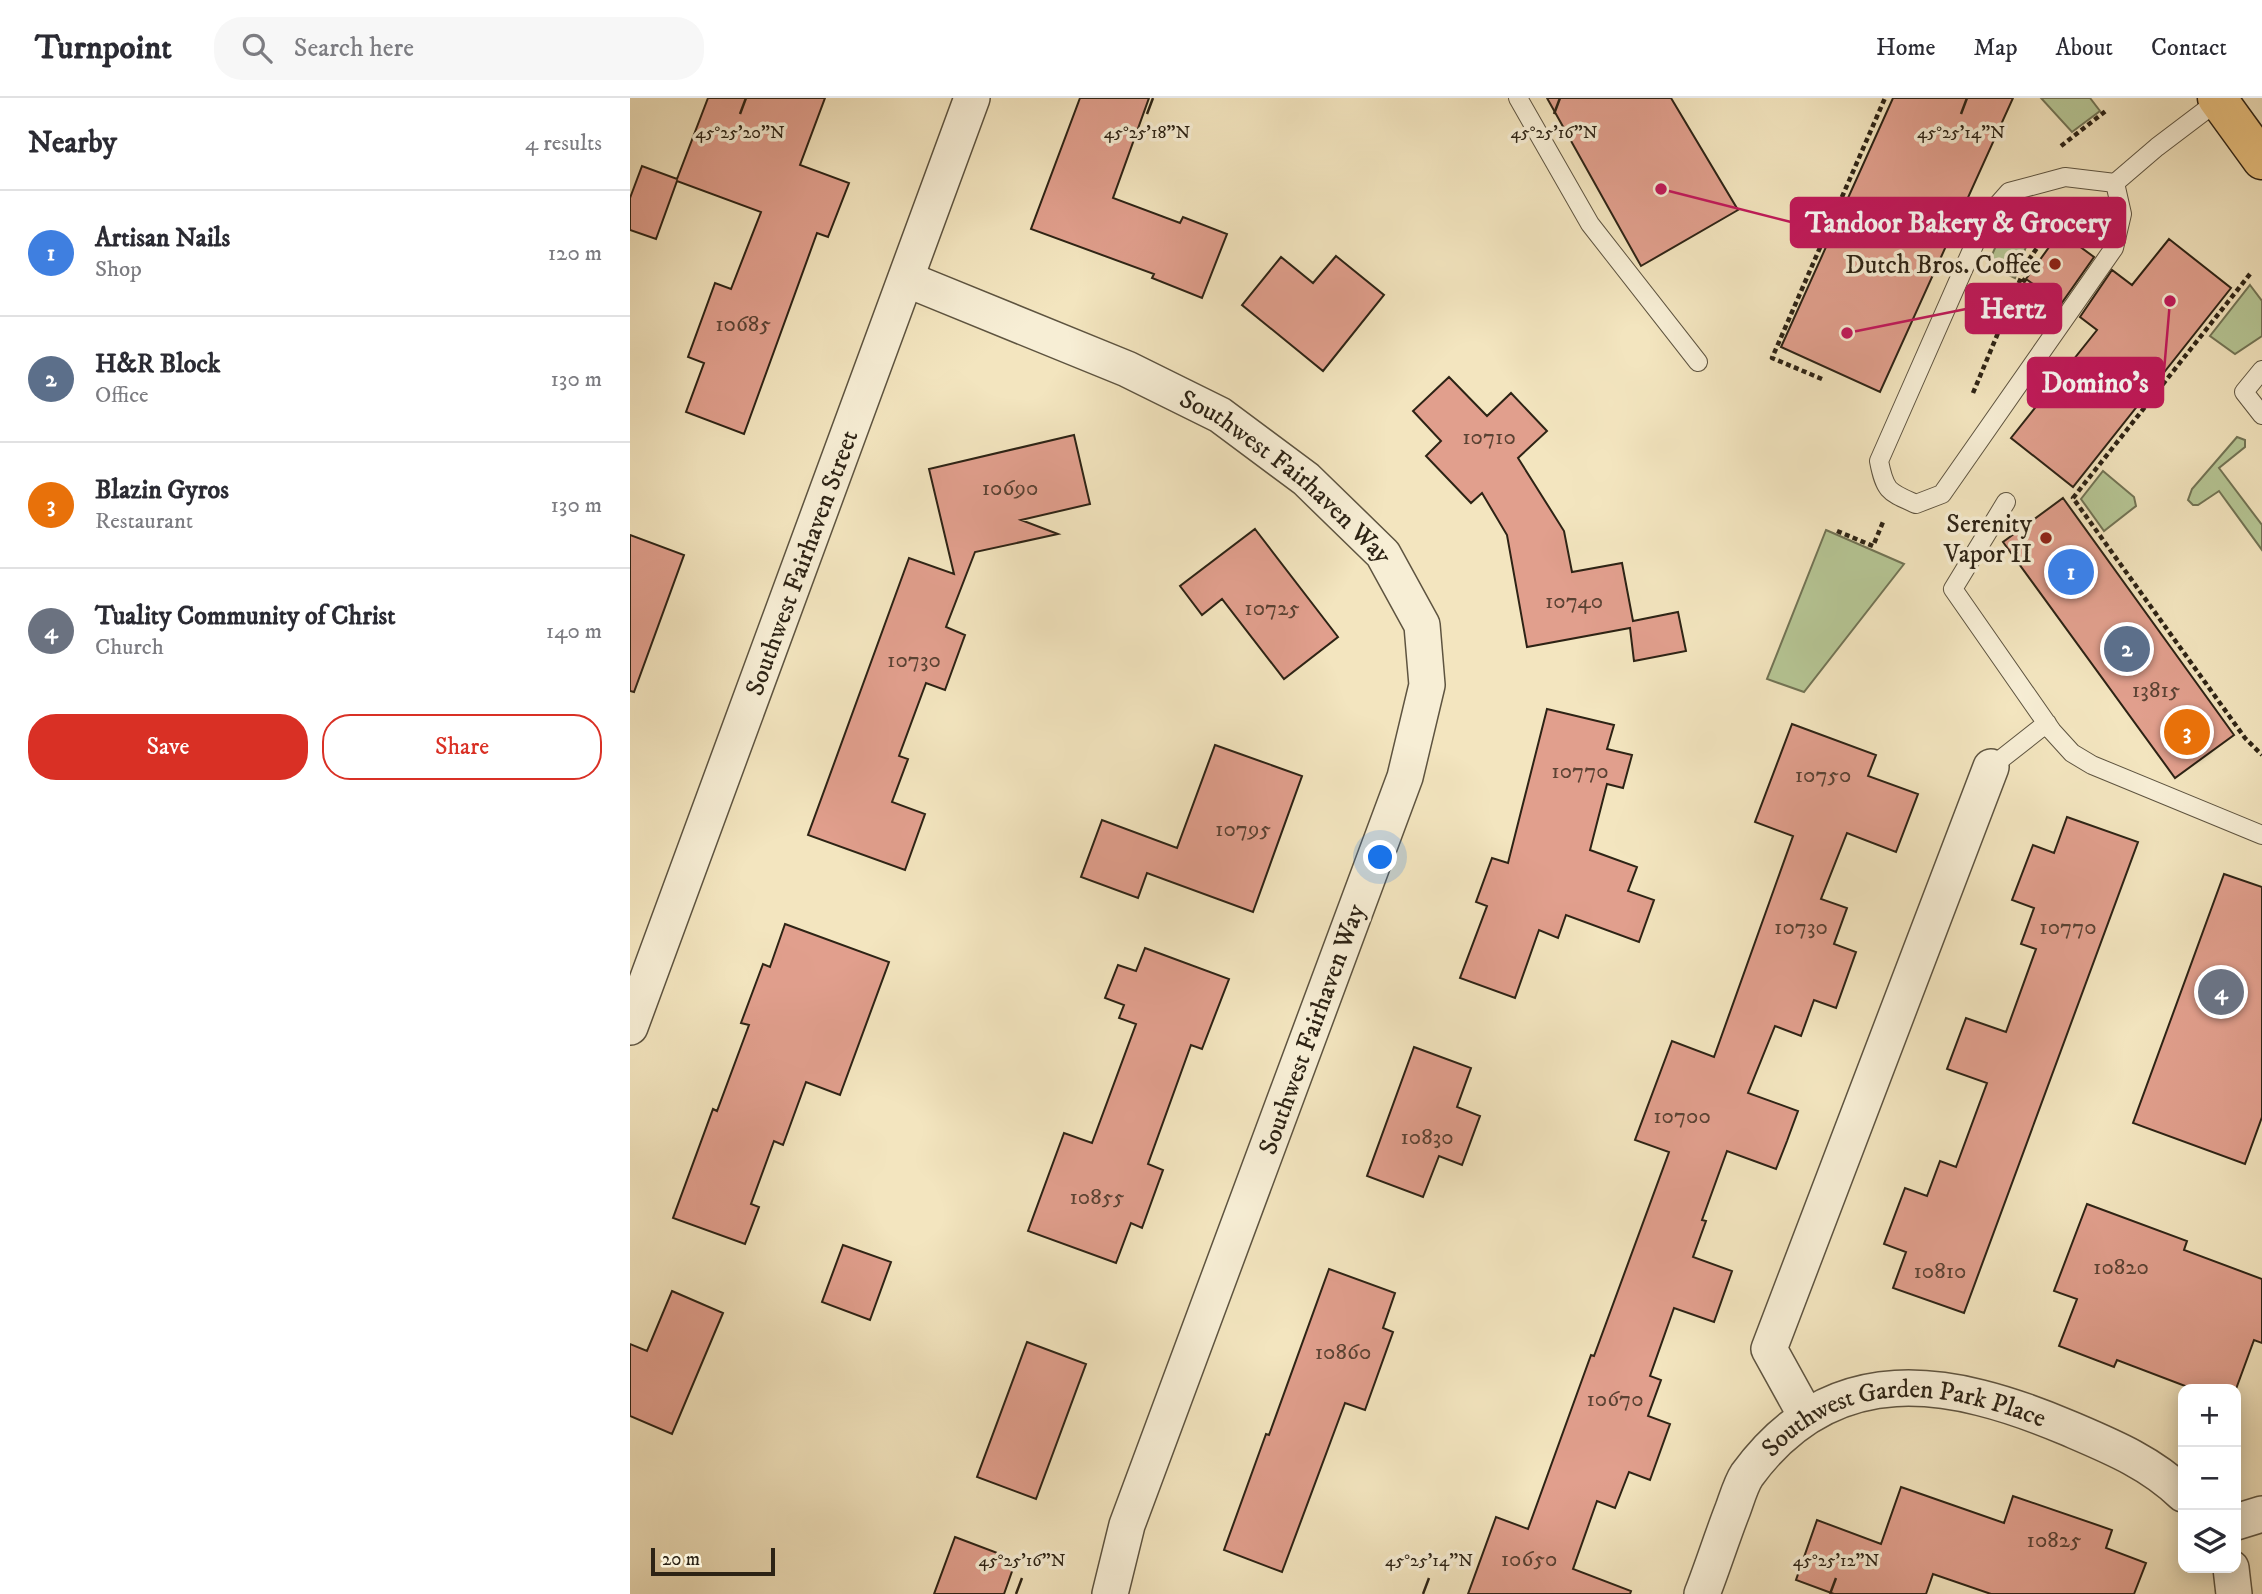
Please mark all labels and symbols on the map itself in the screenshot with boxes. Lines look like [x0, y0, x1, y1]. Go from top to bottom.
text: 45°25'20"N [695, 122, 785, 144]
text: 45°25'18"N [1104, 122, 1191, 144]
text: 45°25'16"N [1511, 122, 1598, 144]
text: 45°25'14"N [1917, 122, 2005, 144]
callout: Tandoor Bakery & Grocery [1791, 198, 2125, 247]
text: Tandoor Bakery & Grocery [1804, 206, 2112, 241]
place label: Dutch Bros. Coffee [1845, 249, 2041, 282]
marker: Dutch Bros. Coffee [2047, 256, 2063, 272]
callout: Hertz [1966, 284, 2061, 333]
text: Hertz [1980, 292, 2047, 327]
house number: 10685 [715, 310, 771, 339]
callout: Domino's [2028, 358, 2163, 407]
text: Domino's [2041, 366, 2149, 401]
street label: Southwest Fairhaven Way [1174, 383, 1400, 570]
house number: 10710 [1462, 423, 1516, 452]
street label: Southwest Fairhaven Street [738, 426, 866, 700]
house number: 10690 [982, 474, 1038, 503]
place label: Serenity Vapor II [1943, 508, 2033, 571]
marker: Serenity Vapor II [2038, 530, 2054, 546]
pin: 1 [2048, 546, 2094, 598]
house number: 10740 [1545, 587, 1603, 616]
house number: 10725 [1244, 594, 1300, 623]
pin: 2 [2104, 623, 2150, 675]
house number: 10730 [887, 646, 941, 675]
house number: 13815 [2132, 676, 2180, 705]
pin: 3 [2164, 706, 2210, 758]
house number: 10770 [1551, 757, 1609, 786]
house number: 10750 [1795, 761, 1851, 790]
house number: 10795 [1215, 815, 1271, 844]
your location [1363, 840, 1397, 874]
street label: Southwest Fairhaven Way [1252, 899, 1373, 1159]
house number: 10730 [1774, 913, 1828, 942]
house number: 10770 [2039, 913, 2097, 942]
pin: 4 [2198, 966, 2244, 1018]
house number: 10700 [1653, 1102, 1711, 1131]
house number: 10830 [1400, 1123, 1454, 1152]
house number: 10855 [1069, 1183, 1125, 1212]
house number: 10820 [2093, 1253, 2149, 1282]
house number: 10810 [1914, 1257, 1967, 1286]
house number: 10860 [1315, 1338, 1371, 1367]
street label: Southwest Garden Park Place [1755, 1373, 2051, 1465]
house number: 10670 [1586, 1385, 1644, 1414]
house number: 10825 [2027, 1526, 2081, 1555]
scale bar [651, 1545, 775, 1577]
house number: 10650 [1501, 1545, 1557, 1574]
text: 45°25'16"N [979, 1550, 1066, 1572]
text: 45°25'14"N [1385, 1550, 1473, 1572]
text: 45°25'12"N [1793, 1550, 1879, 1572]

